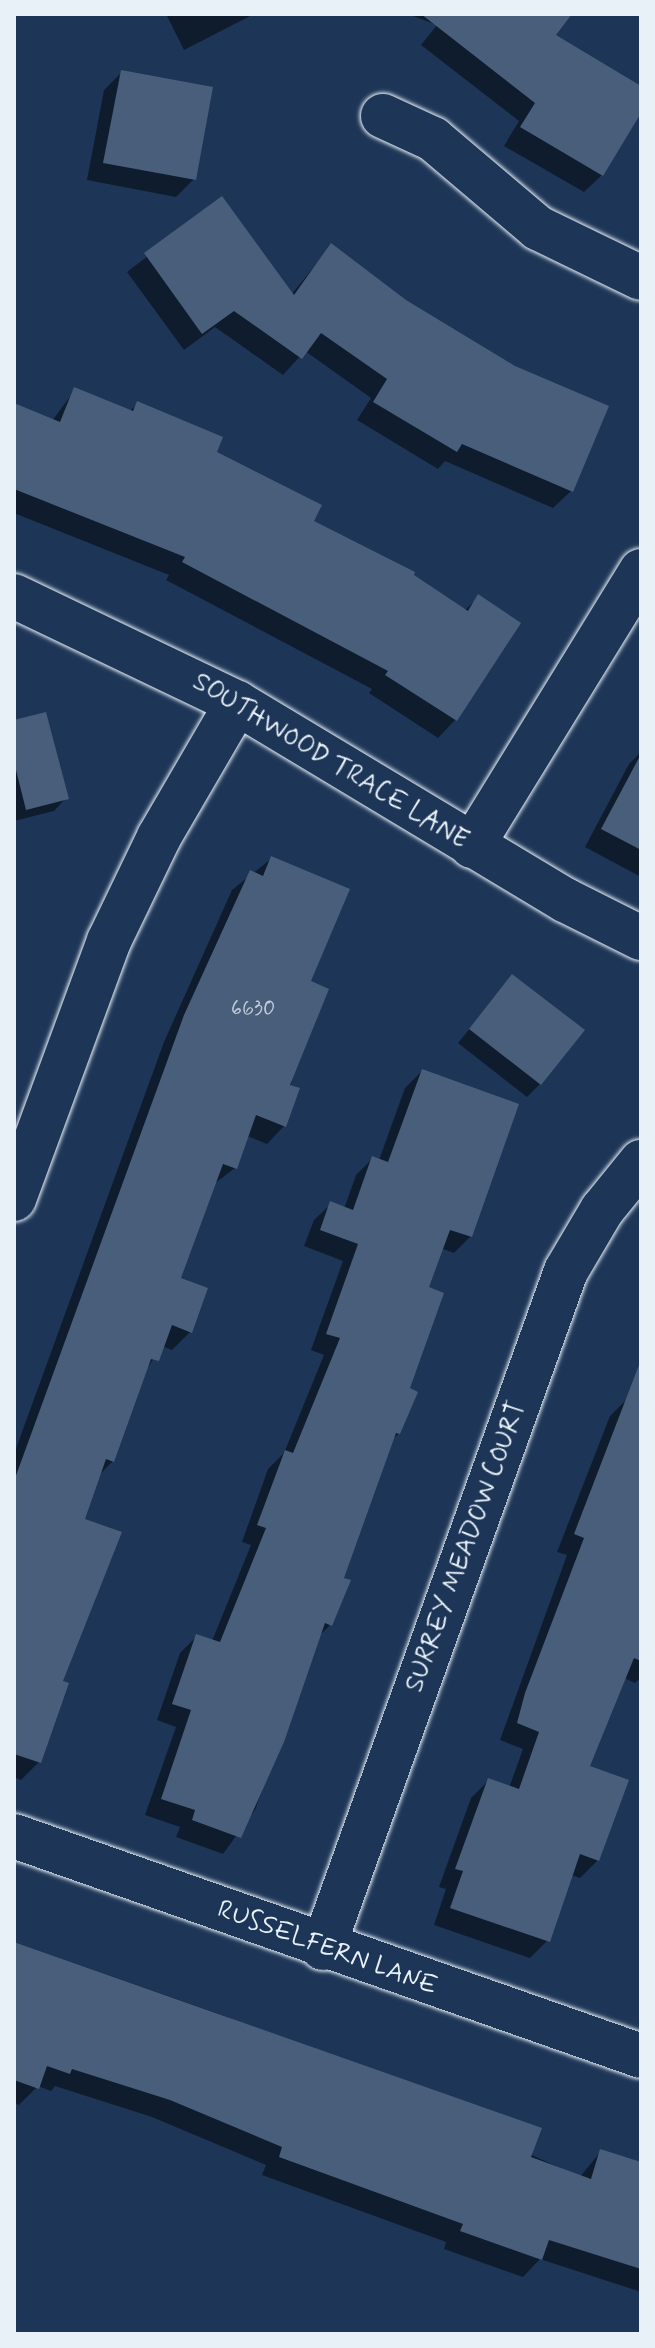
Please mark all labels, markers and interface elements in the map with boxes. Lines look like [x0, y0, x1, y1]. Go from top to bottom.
street label: SOUTHWOOD TRACE LANE [186, 667, 474, 857]
house number: 6630 [231, 997, 275, 1023]
street label: SURREY MEADOW COURT [400, 1398, 534, 1696]
street label: RUSSELFERN LANE [212, 1894, 442, 2004]

